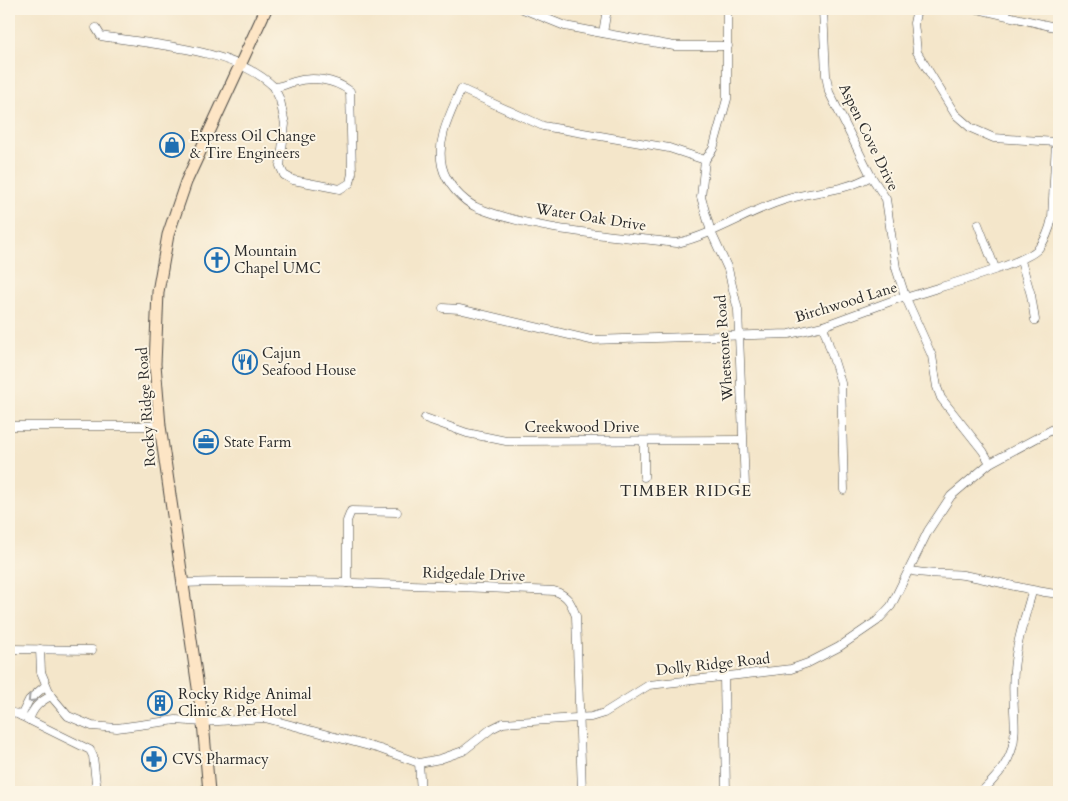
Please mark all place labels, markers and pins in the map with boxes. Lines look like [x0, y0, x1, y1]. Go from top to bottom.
place label: Express Oil Change & Tire Engineers [190, 126, 316, 163]
shop icon: Express Oil Change & Tire Engineers [159, 132, 185, 158]
place label: Mountain Chapel UMC [234, 241, 321, 278]
church icon: Mountain Chapel UMC [204, 247, 230, 273]
place label: Cajun Seafood House [262, 343, 357, 380]
restaurant icon: Cajun Seafood House [232, 349, 258, 375]
office icon: State Farm [193, 429, 219, 455]
place label: State Farm [224, 432, 292, 452]
place label: Rocky Ridge Animal Clinic & Pet Hotel [178, 684, 312, 721]
building icon: Rocky Ridge Animal Clinic & Pet Hotel [147, 690, 173, 716]
pharmacy icon: CVS Pharmacy [141, 746, 167, 772]
place label: CVS Pharmacy [172, 749, 269, 769]

